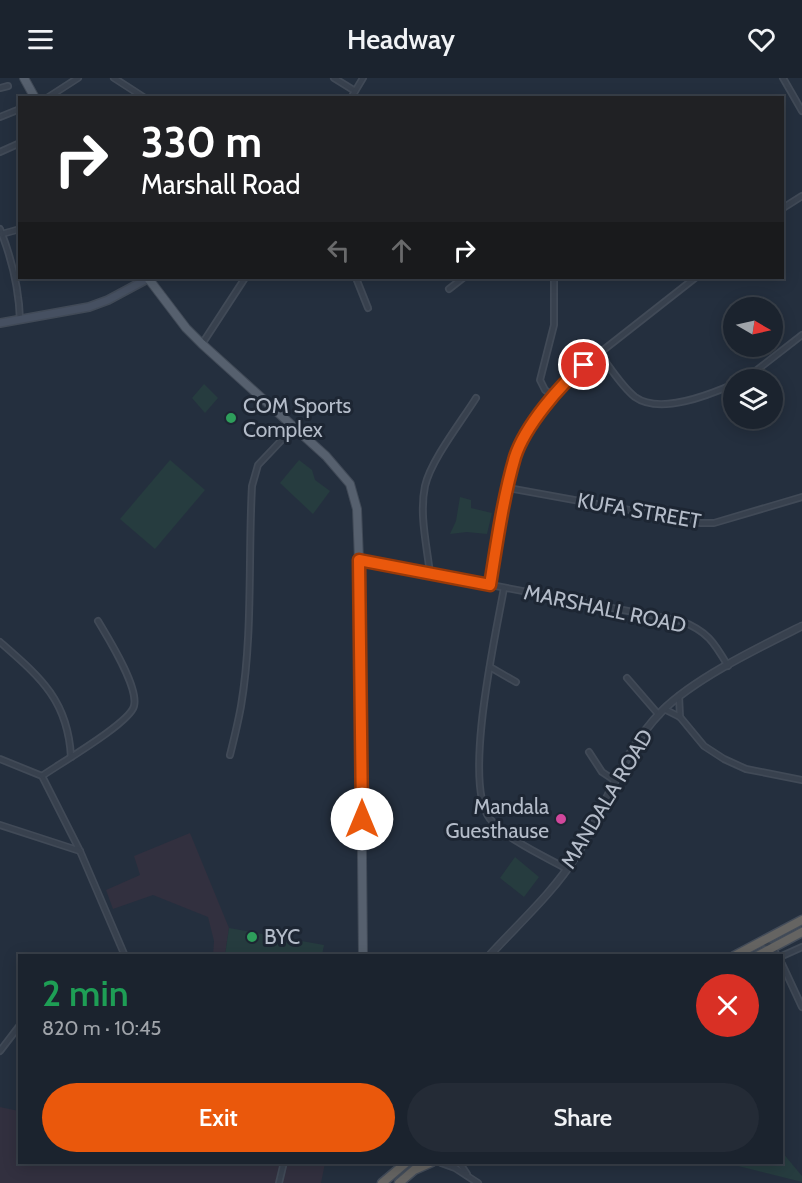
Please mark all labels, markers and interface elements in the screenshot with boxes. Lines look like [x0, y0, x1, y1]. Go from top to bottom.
icon: menu [24, 23, 57, 56]
text: Headway [347, 23, 455, 56]
icon: heart [745, 23, 778, 56]
text: 330 m [141, 116, 262, 168]
icon: right [42, 120, 120, 198]
text: Marshall Road [141, 168, 300, 201]
icon: left [322, 234, 355, 267]
icon: ahead [385, 234, 418, 267]
icon: right [448, 234, 481, 267]
north arrow [723, 297, 783, 357]
map controls [723, 297, 783, 429]
pin [558, 339, 609, 390]
icon: arrive [567, 348, 600, 381]
button: layers [723, 369, 783, 429]
place label: COM Sports Complex [243, 393, 352, 442]
marker: COM Sports Complex [224, 411, 238, 425]
street label: KUFA STREET [575, 487, 703, 534]
street label: MARSHALL ROAD [522, 579, 689, 638]
street label: MANDALA ROAD [555, 725, 658, 873]
position arrow [330, 787, 394, 851]
place label: Mandala Guesthause [446, 794, 549, 843]
marker: Mandala Guesthause [554, 812, 568, 826]
place label: BYC [264, 924, 300, 949]
marker: BYC [245, 930, 259, 944]
text: 2 min [42, 971, 129, 1015]
button: close [696, 974, 759, 1037]
text: 820 m · 10:45 [42, 1016, 161, 1040]
button: Exit [42, 1083, 395, 1152]
button: Share [407, 1083, 759, 1152]

